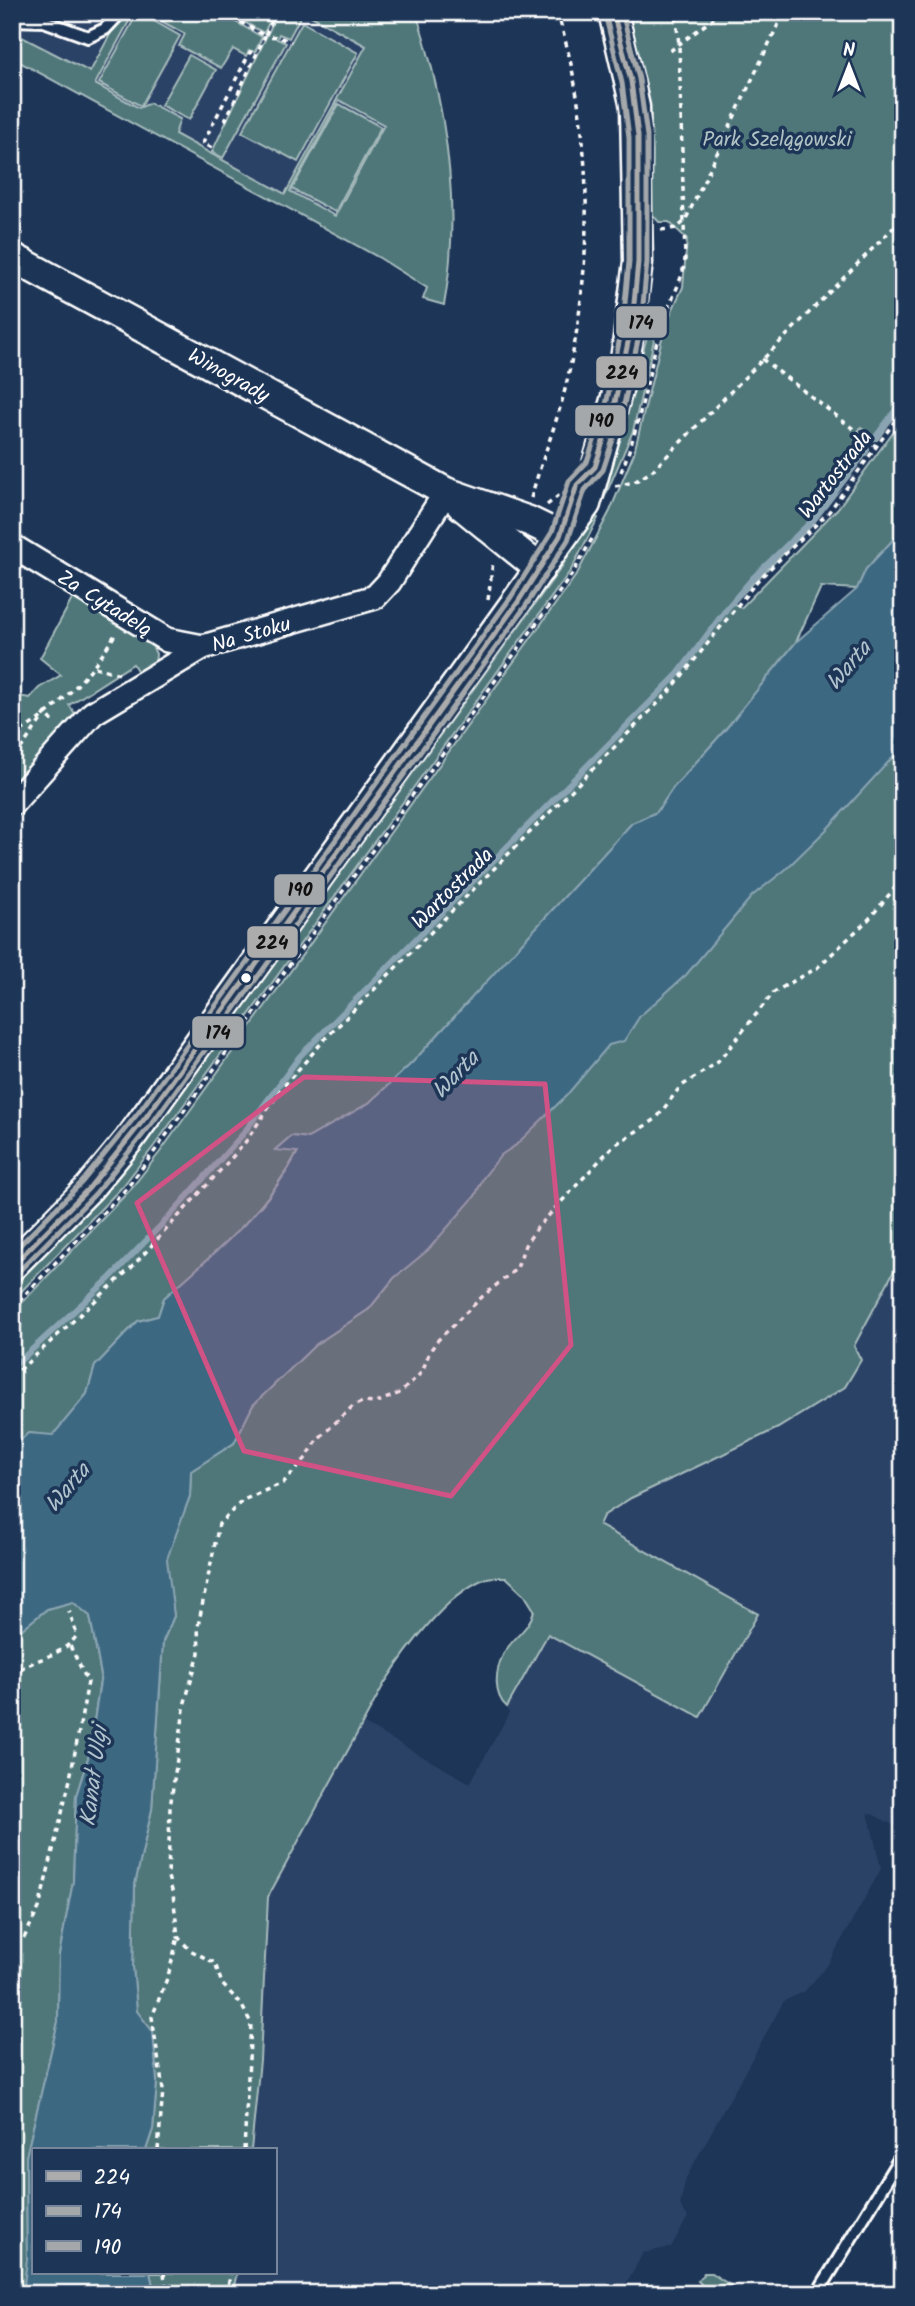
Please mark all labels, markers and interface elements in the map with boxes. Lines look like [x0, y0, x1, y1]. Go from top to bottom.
north arrow [814, 32, 884, 102]
text: N [843, 36, 855, 66]
park label: Park Szelągowski [703, 124, 852, 157]
line badge: 174 [615, 305, 668, 339]
text: 174 [628, 309, 654, 339]
street label: Winogrady [181, 340, 275, 412]
line badge: 224 [595, 355, 648, 389]
text: 224 [606, 359, 639, 389]
line badge: 190 [574, 404, 627, 437]
text: 190 [588, 407, 614, 437]
street label: Wartostrada [791, 423, 882, 526]
street label: Za Cytadelą [50, 562, 158, 647]
street label: Na Stoku [208, 608, 295, 662]
water label: Warta [818, 632, 883, 699]
street label: Wartostrada [404, 840, 502, 938]
line badge: 190 [273, 873, 326, 906]
text: 190 [287, 876, 313, 906]
line badge: 224 [246, 925, 299, 959]
text: 224 [256, 929, 289, 959]
unlabelled marker [239, 971, 253, 985]
line badge: 174 [191, 1015, 245, 1049]
text: 174 [205, 1019, 231, 1049]
water label: Warta [424, 1041, 490, 1108]
water label: Warta [37, 1454, 102, 1521]
water label: Kanał Ulgi [71, 1720, 120, 1828]
legend [32, 2148, 276, 2274]
text: 224 [94, 2162, 130, 2195]
text: 174 [94, 2196, 122, 2229]
text: 190 [94, 2232, 121, 2265]

